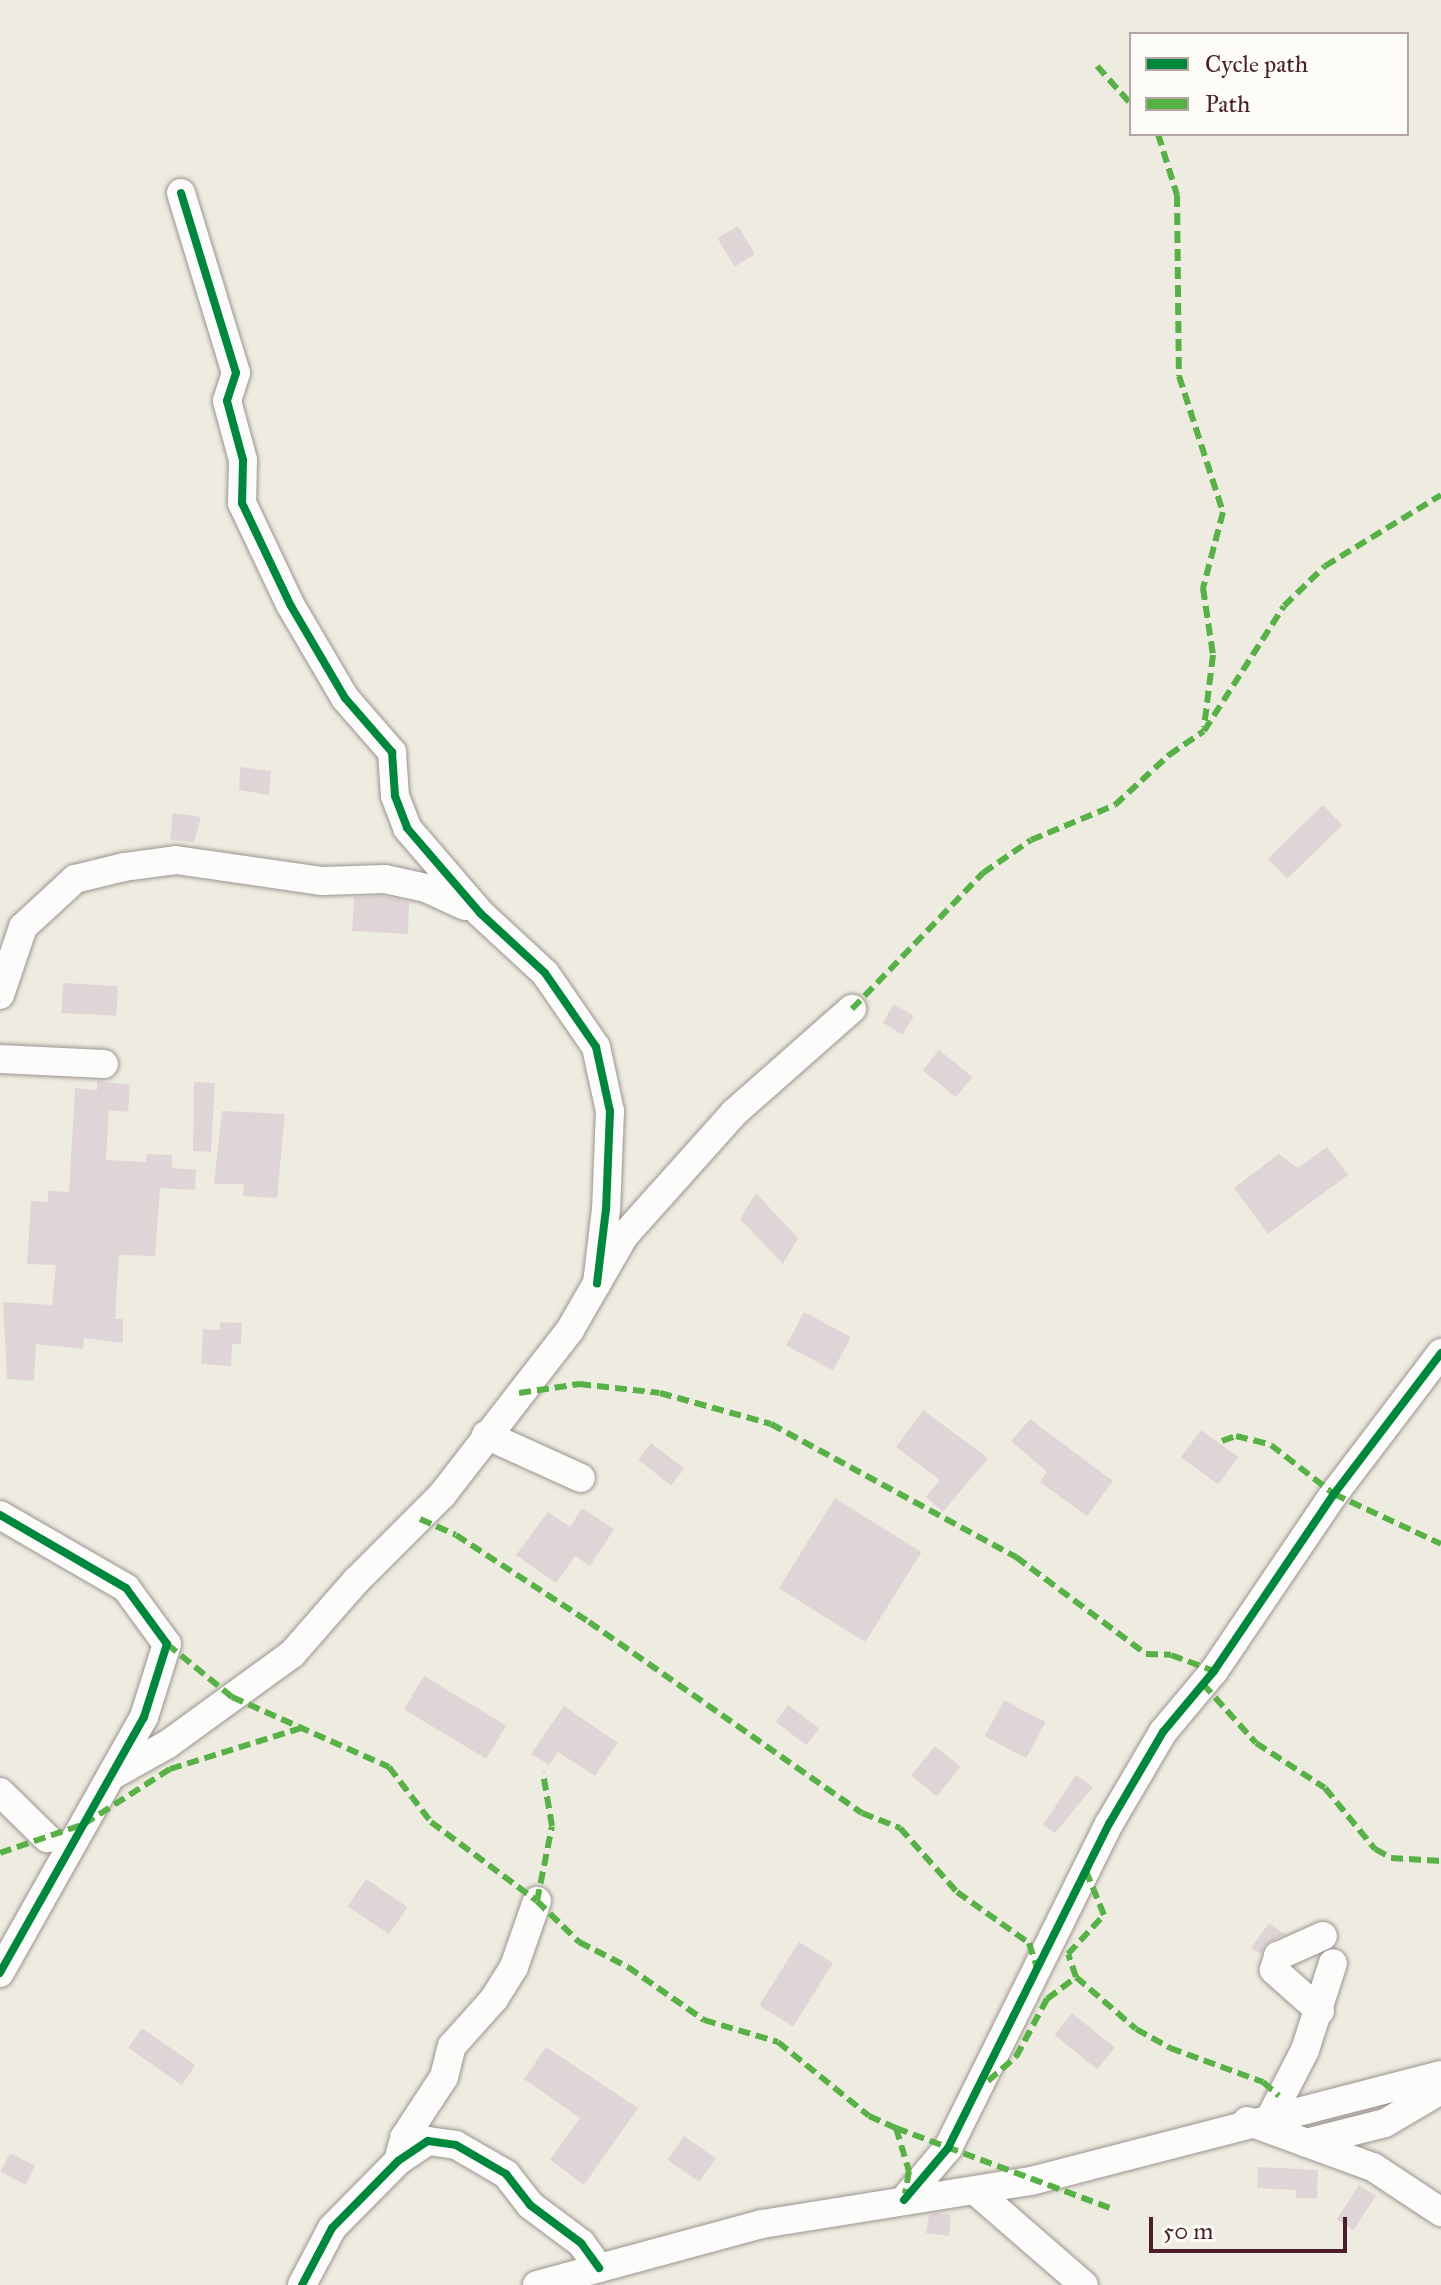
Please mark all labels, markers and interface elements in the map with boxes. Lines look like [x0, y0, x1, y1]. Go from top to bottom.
legend [1129, 32, 1409, 136]
text: Cycle path [1205, 49, 1308, 79]
text: Path [1205, 89, 1250, 119]
scale bar [1153, 2201, 1351, 2251]
text: 50 m [1163, 2216, 1213, 2246]

